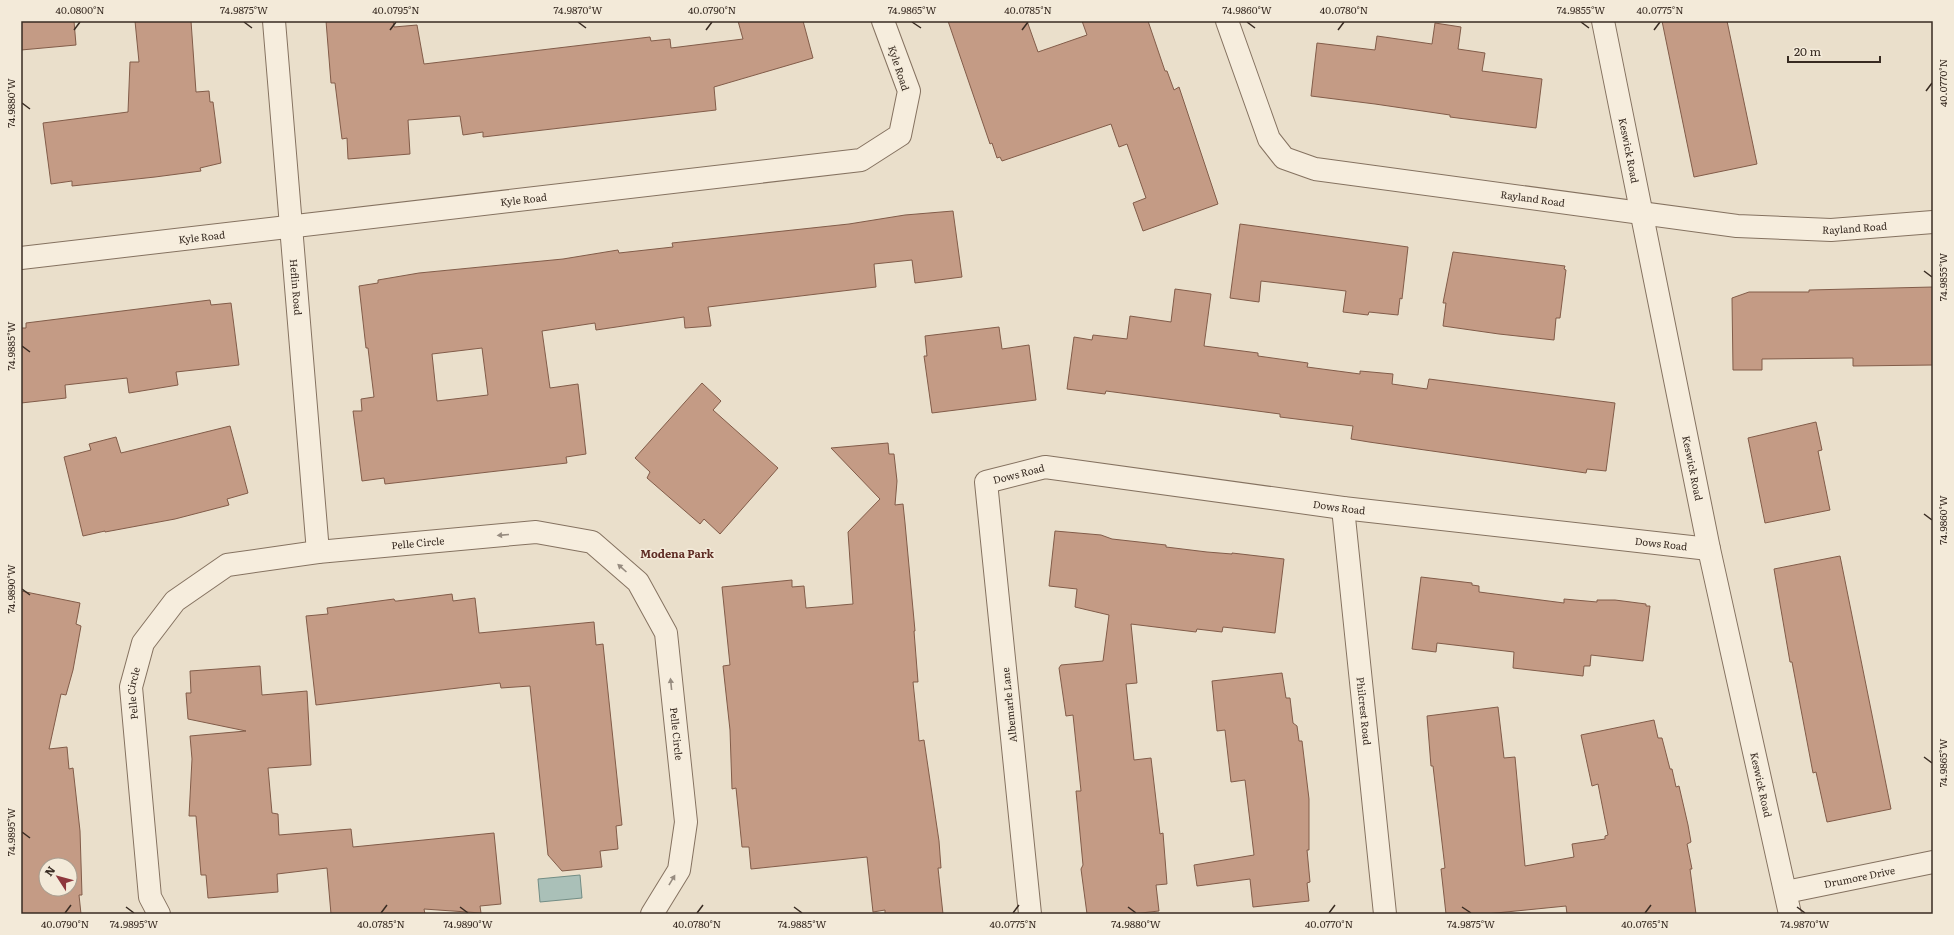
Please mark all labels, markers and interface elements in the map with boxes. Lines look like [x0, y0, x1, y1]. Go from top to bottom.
text: 40.0800°N [55, 2, 105, 17]
text: 74.9875°W [220, 2, 268, 17]
text: 40.0795°N [372, 2, 420, 17]
text: 74.9870°W [554, 2, 603, 17]
text: 40.0790°N [688, 2, 736, 17]
text: 74.9865°W [888, 2, 936, 17]
text: 40.0785°N [1004, 2, 1052, 17]
text: 74.9860°W [1222, 2, 1272, 17]
text: 40.0780°N [1320, 2, 1368, 17]
text: 74.9855°W [1557, 2, 1605, 17]
text: 40.0775°N [1636, 2, 1684, 17]
scale bar [1788, 38, 1880, 64]
text: 20 m [1794, 42, 1821, 60]
street label: Kyle Road [885, 43, 914, 92]
text: 40.0770°N [1935, 59, 1950, 107]
text: 74.9880°W [3, 78, 18, 128]
street label: Keswick Road [1616, 116, 1643, 184]
street label: Rayland Road [1499, 186, 1566, 210]
street label: Kyle Road [499, 189, 548, 209]
street label: Rayland Road [1822, 218, 1888, 237]
street label: Kyle Road [178, 226, 226, 247]
text: 74.9855°W [1935, 253, 1950, 301]
street label: Heflin Road [287, 258, 306, 316]
text: 74.9885°W [3, 322, 18, 370]
street label: Keswick Road [1679, 434, 1707, 502]
street label: Dows Road [991, 459, 1046, 487]
text: 74.9860°W [1935, 495, 1950, 545]
street label: Dows Road [1312, 496, 1366, 517]
street label: Pelle Circle [391, 532, 445, 552]
one-way arrow [497, 532, 509, 538]
street label: Dows Road [1634, 533, 1688, 554]
district label: Modena Park [640, 545, 714, 561]
text: 74.9890°W [3, 564, 18, 614]
one-way arrow [618, 564, 627, 573]
street label: Pelle Circle [123, 665, 143, 720]
street label: Albemarle Lane [997, 667, 1020, 743]
street label: Philcrest Road [1353, 676, 1375, 746]
one-way arrow [668, 677, 675, 690]
street label: Pelle Circle [667, 707, 687, 761]
text: 74.9865°W [1935, 739, 1950, 787]
street label: Keswick Road [1747, 751, 1776, 819]
text: 74.9895°W [3, 808, 18, 856]
north arrow [38, 857, 78, 897]
text: N [40, 862, 58, 879]
street label: Drumore Drive [1822, 862, 1896, 891]
one-way arrow [669, 875, 676, 886]
text: 40.0790°N [41, 916, 89, 931]
text: 74.9895°W [110, 916, 158, 931]
text: 40.0785°N [357, 916, 405, 931]
text: 74.9890°W [443, 916, 493, 931]
text: 40.0780°N [673, 916, 721, 931]
text: 74.9885°W [778, 916, 826, 931]
text: 40.0775°N [989, 916, 1037, 931]
text: 74.9880°W [1111, 916, 1161, 931]
text: 40.0770°N [1305, 916, 1353, 931]
text: 74.9875°W [1447, 916, 1495, 931]
text: 40.0765°N [1621, 916, 1669, 931]
text: 74.9870°W [1781, 916, 1830, 931]

